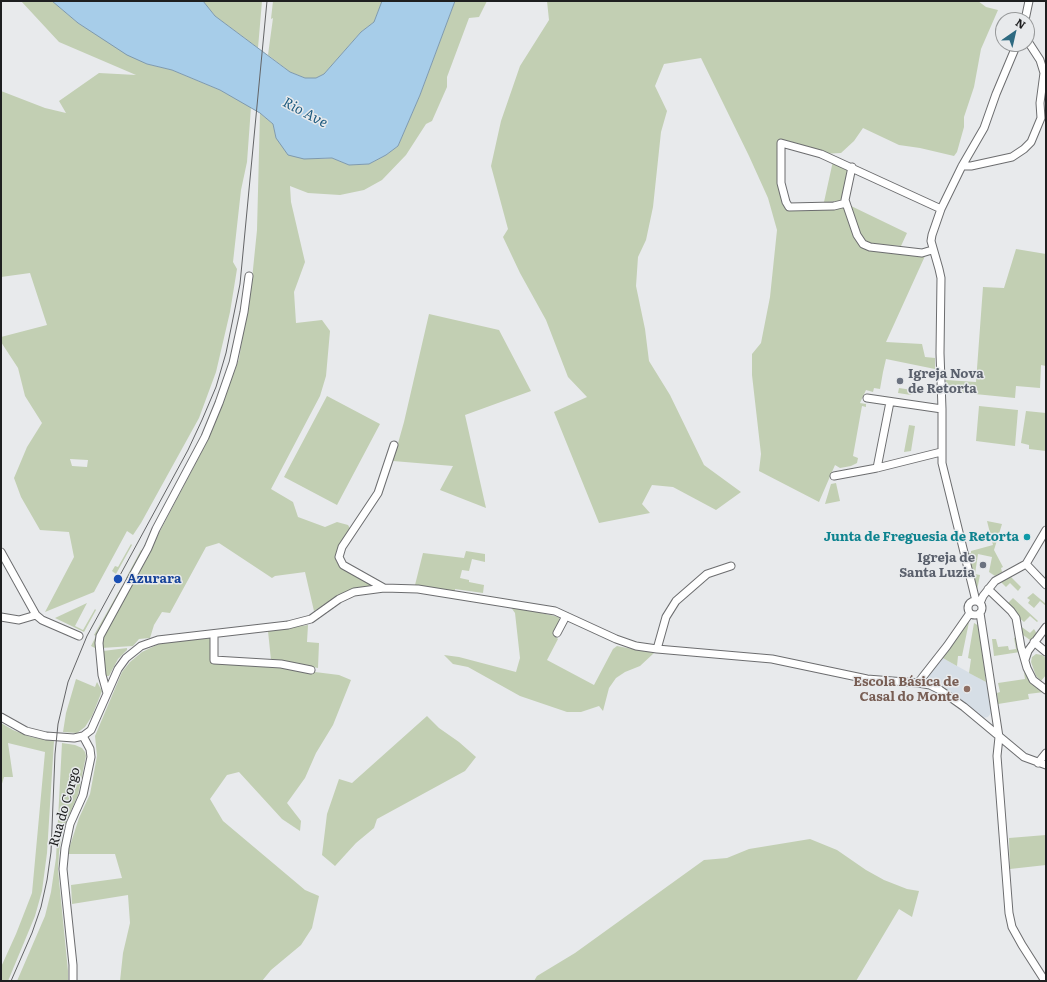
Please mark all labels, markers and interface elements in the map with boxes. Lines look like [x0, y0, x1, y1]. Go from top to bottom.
north arrow [995, 12, 1035, 52]
text: N [1013, 14, 1029, 32]
water label: Rio Ave [280, 94, 330, 132]
place label: Igreja Nova de Retorta [908, 366, 984, 397]
marker: Igreja Nova de Retorta [895, 376, 905, 386]
place label: Junta de Freguesia de Retorta [824, 529, 1019, 545]
marker: Junta de Freguesia de Retorta [1022, 532, 1032, 542]
place label: Igreja de Santa Luzia [899, 550, 975, 581]
marker: Igreja de Santa Luzia [978, 560, 988, 570]
place label: Azurara [127, 571, 181, 587]
marker: Azurara [112, 573, 124, 585]
place label: Escola Básica de Casal do Monte [853, 674, 959, 705]
marker: Escola Básica de Casal do Monte [962, 684, 972, 694]
street label: Rua do Corgo [46, 765, 84, 849]

